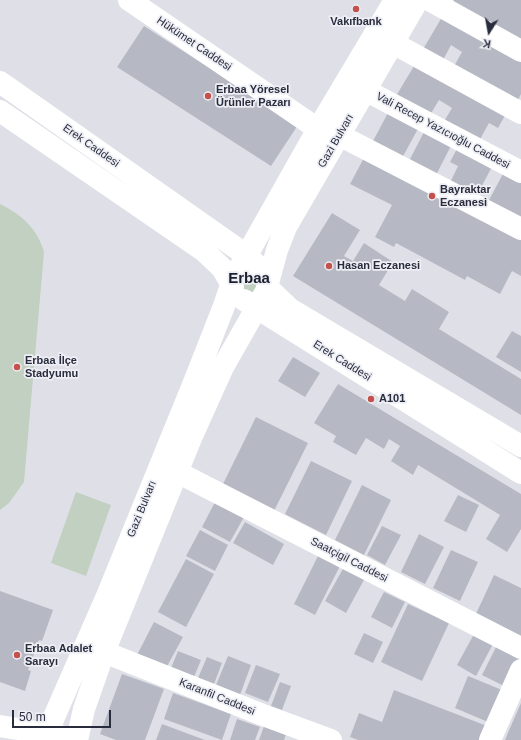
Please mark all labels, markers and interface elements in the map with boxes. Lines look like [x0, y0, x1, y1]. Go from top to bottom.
marker: Vakıfbank [351, 4, 361, 14]
north arrow [469, 12, 509, 52]
street label: Hükümet Caddesi [154, 14, 234, 74]
place label: Vakıfbank [330, 15, 382, 29]
text: K [482, 37, 492, 50]
place label: Erbaa Yöresel Ürünler Pazarı [216, 83, 291, 109]
street label: Vali Recep Yazıcıoğlu Caddesi [374, 90, 512, 172]
marker: Erbaa Yöresel Ürünler Pazarı [203, 91, 213, 101]
street label: Gazi Bulvarı [315, 112, 357, 170]
street label: Erek Caddesi [60, 122, 122, 170]
place label: Bayraktar Eczanesi [440, 183, 491, 209]
marker: Bayraktar Eczanesi [427, 191, 437, 201]
place label: Hasan Eczanesi [337, 259, 420, 273]
marker: Hasan Eczanesi [324, 261, 334, 271]
district label: Erbaa [228, 270, 270, 288]
street label: Erek Caddesi [311, 338, 373, 384]
place label: Erbaa İlçe Stadyumu [25, 354, 78, 380]
marker: Erbaa İlçe Stadyumu [12, 362, 22, 372]
place label: A101 [379, 392, 405, 406]
marker: A101 [366, 394, 376, 404]
street label: Gazi Bulvarı [125, 479, 159, 539]
street label: Saatçigil Caddesi [308, 535, 390, 585]
place label: Erbaa Adalet Sarayı [25, 642, 92, 668]
marker: Erbaa Adalet Sarayı [12, 650, 22, 660]
street label: Karanfil Caddesi [177, 676, 257, 718]
scale bar [14, 702, 113, 728]
text: 50 m [19, 710, 46, 724]

